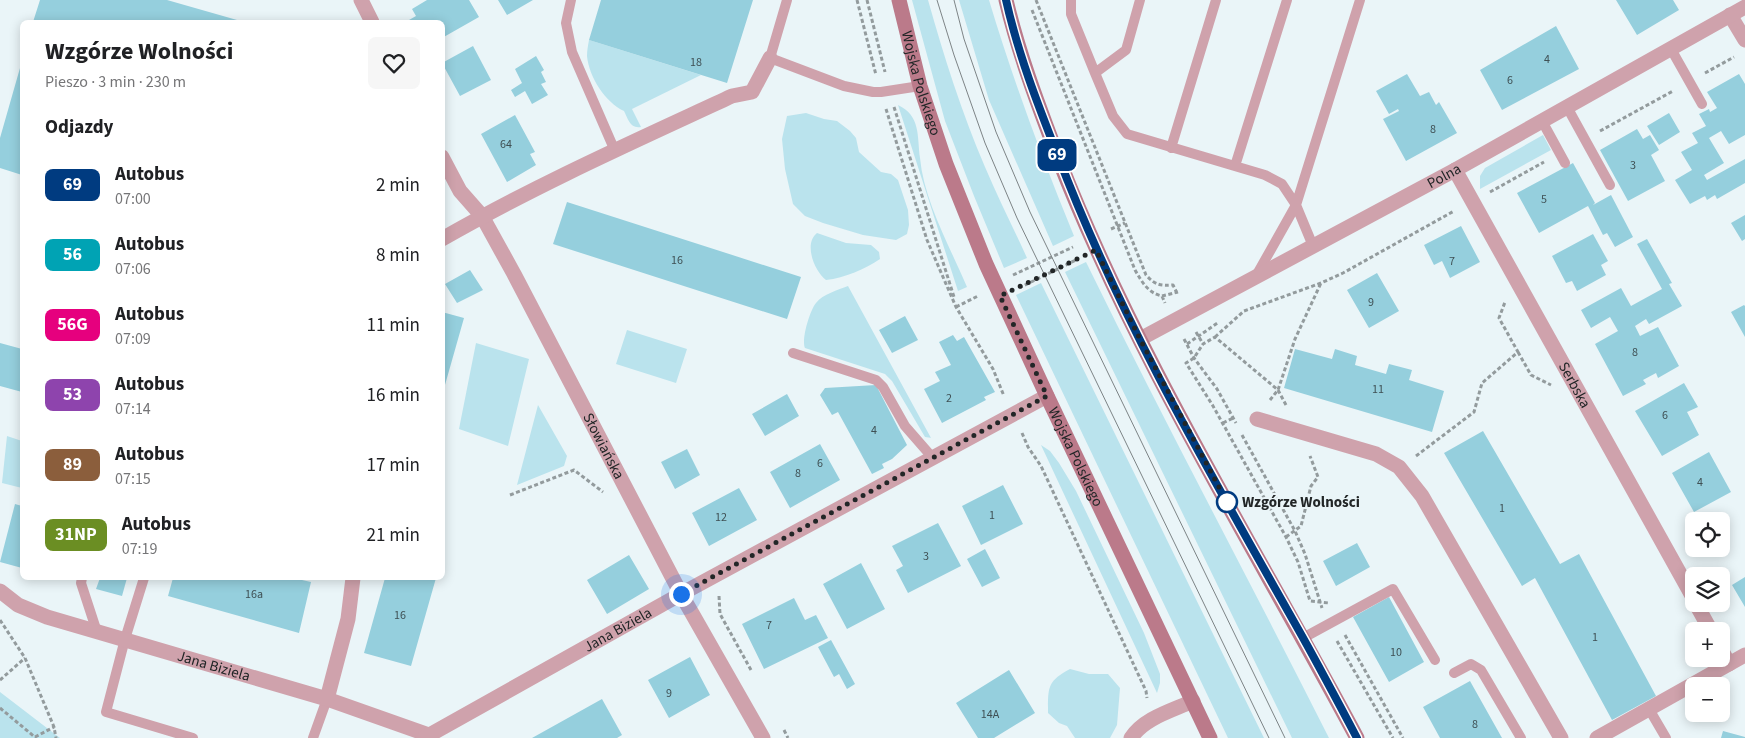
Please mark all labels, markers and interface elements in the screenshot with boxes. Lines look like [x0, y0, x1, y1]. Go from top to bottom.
street label: Wojska Polskiego [896, 29, 946, 138]
text: Wzgórze Wolności [45, 34, 233, 69]
button: heart [368, 37, 420, 89]
house number: 4 [1544, 51, 1550, 68]
house number: 18 [690, 54, 702, 71]
text: Pieszo · 3 min · 230 m [45, 71, 186, 93]
house number: 6 [1507, 72, 1513, 89]
text: Odjazdy [45, 114, 114, 141]
house number: 8 [1430, 121, 1436, 138]
house number: 64 [500, 136, 512, 153]
line badge: 69 [1034, 139, 1080, 171]
text: 69 [1047, 142, 1067, 167]
house number: 3 [1630, 157, 1636, 174]
street label: Polna [1423, 158, 1465, 194]
text: Autobus [115, 161, 184, 188]
text: 69 [63, 172, 82, 197]
text: 2 min [376, 172, 420, 199]
text: 07:00 [115, 188, 151, 210]
house number: 5 [1541, 191, 1547, 208]
text: Autobus [115, 231, 184, 258]
text: 56 [63, 242, 82, 267]
text: 8 min [376, 242, 420, 269]
house number: 16 [671, 252, 683, 269]
house number: 7 [1449, 253, 1455, 270]
text: 07:06 [115, 258, 151, 280]
house number: 9 [1368, 294, 1374, 311]
text: Autobus [115, 301, 184, 328]
text: 56G [57, 312, 88, 337]
text: 11 min [366, 312, 420, 339]
text: 07:09 [115, 328, 151, 350]
house number: 8 [1632, 344, 1638, 361]
street label: Serbska [1553, 358, 1596, 412]
text: Autobus [115, 371, 184, 398]
house number: 11 [1372, 381, 1384, 398]
text: 53 [63, 382, 82, 407]
text: 16 min [366, 382, 420, 409]
house number: 2 [946, 390, 952, 407]
text: 07:14 [115, 398, 151, 420]
street label: Wojska Polskiego [1043, 403, 1109, 510]
house number: 6 [1662, 407, 1668, 424]
street label: Słowiańska [578, 409, 630, 483]
house number: 4 [871, 422, 877, 439]
text: Autobus [115, 441, 184, 468]
text: 89 [63, 452, 82, 477]
text: 17 min [366, 452, 420, 479]
house number: 6 [817, 455, 823, 472]
house number: 8 [795, 465, 801, 482]
text: 07:15 [115, 468, 151, 490]
house number: 4 [1697, 474, 1703, 491]
marker: Wzgórze Wolności [1216, 491, 1238, 513]
place label: Wzgórze Wolności [1242, 492, 1360, 513]
house number: 1 [1499, 500, 1505, 517]
house number: 1 [989, 507, 995, 524]
house number: 12 [715, 509, 727, 526]
text: Autobus [122, 511, 191, 538]
map controls [1685, 512, 1730, 722]
button: locate [1685, 512, 1730, 557]
text: 31NP [55, 522, 97, 547]
text: 21 min [366, 522, 420, 549]
text: 07:19 [122, 538, 158, 560]
house number: 3 [923, 548, 929, 565]
button: layers [1685, 567, 1730, 612]
your location [669, 582, 694, 607]
house number: 16a [245, 586, 263, 603]
street label: Jana Biziela [580, 602, 656, 657]
house number: 16 [394, 607, 406, 624]
house number: 7 [766, 617, 772, 634]
button: + [1685, 622, 1730, 667]
house number: 1 [1592, 629, 1598, 646]
house number: 10 [1390, 644, 1402, 661]
street label: Jana Biziela [175, 645, 253, 686]
button: − [1685, 677, 1730, 722]
house number: 9 [666, 685, 672, 702]
house number: 14A [981, 706, 1000, 723]
house number: 8 [1472, 716, 1478, 733]

